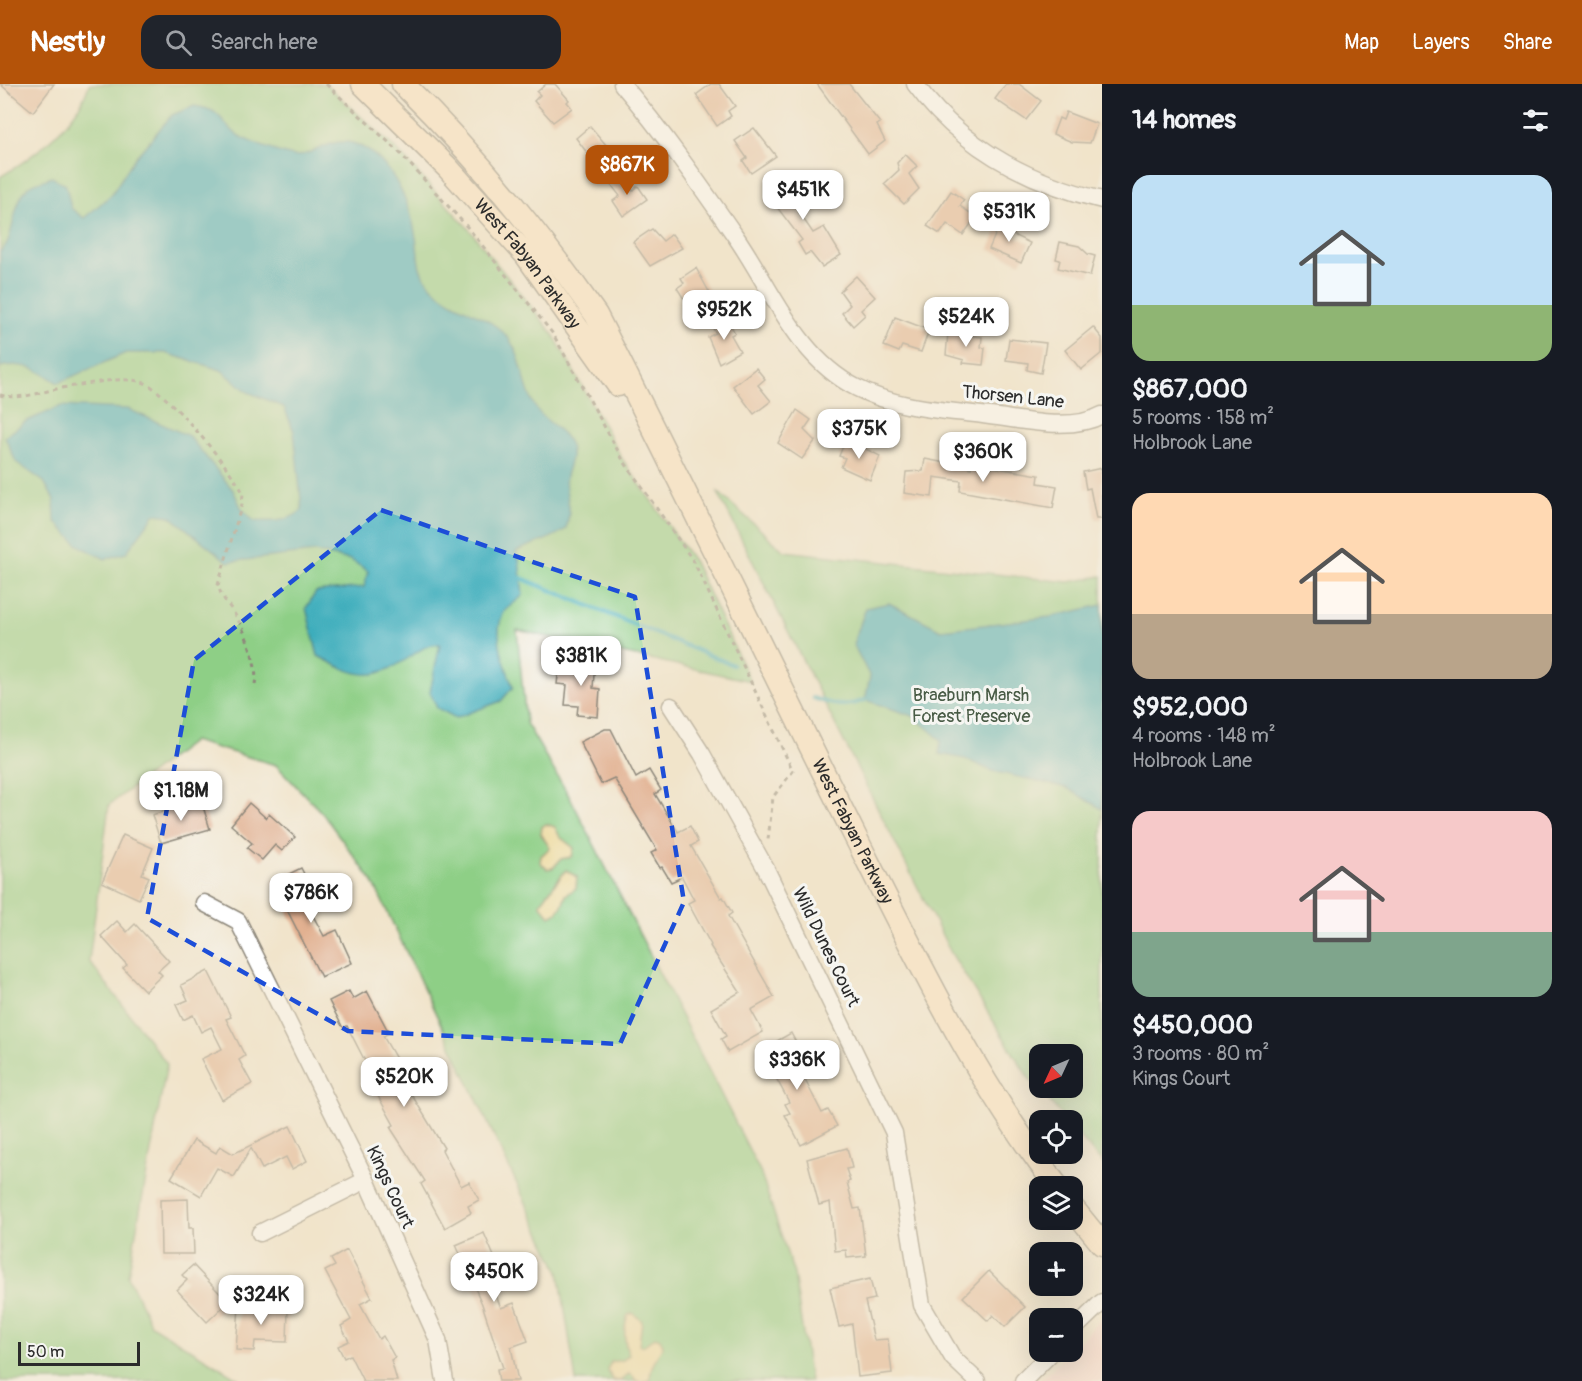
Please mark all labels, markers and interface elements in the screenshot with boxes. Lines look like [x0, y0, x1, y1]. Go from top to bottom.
search box [141, 15, 561, 69]
text: Nestly [30, 25, 105, 60]
icon: search [162, 26, 195, 59]
text: Search here [210, 28, 318, 56]
text: Map [1344, 29, 1379, 56]
text: Layers [1412, 29, 1470, 56]
text: Share [1503, 29, 1552, 56]
text: 14 homes [1132, 104, 1236, 136]
icon: filters [1519, 104, 1552, 137]
pin: $867K [585, 145, 669, 196]
text: $867K [600, 152, 655, 177]
pin: $451K [761, 170, 845, 221]
text: $451K [776, 177, 830, 202]
pin: $531K [967, 192, 1051, 243]
street label: West Fabyan Parkway [469, 194, 586, 333]
text: $531K [983, 199, 1035, 224]
icon: home [1288, 214, 1396, 322]
pin: $952K [682, 290, 766, 341]
text: $952K [696, 297, 752, 322]
pin: $524K [924, 297, 1008, 348]
text: $524K [938, 304, 994, 329]
text: $867,000 [1132, 373, 1248, 405]
street label: Thorsen Lane [961, 380, 1065, 414]
text: 5 rooms · 158 m² [1132, 405, 1274, 430]
pin: $375K [817, 409, 901, 460]
text: $375K [831, 416, 887, 441]
text: Holbrook Lane [1132, 430, 1252, 455]
pin: $360K [941, 432, 1025, 483]
text: $360K [953, 439, 1013, 464]
icon: home [1288, 532, 1396, 640]
pin: $381K [539, 636, 623, 687]
text: $381K [555, 643, 607, 668]
park label: Braeburn Marsh Forest Preserve [912, 684, 1030, 728]
text: $952,000 [1132, 691, 1248, 723]
text: 4 rooms · 148 m² [1132, 723, 1276, 748]
text: Holbrook Lane [1132, 748, 1252, 773]
street label: West Fabyan Parkway [807, 755, 899, 908]
pin: $1.18M [132, 771, 230, 822]
text: $1.18M [153, 778, 209, 803]
icon: home [1288, 850, 1396, 958]
pin: $786K [269, 873, 353, 924]
text: $786K [283, 880, 339, 905]
street label: Wild Dunes Court [787, 883, 865, 1011]
text: $450,000 [1132, 1009, 1253, 1041]
pin: $336K [755, 1040, 839, 1091]
text: 3 rooms · 80 m² [1132, 1041, 1269, 1066]
north arrow [1029, 1044, 1083, 1098]
map controls [1029, 1044, 1083, 1362]
text: $336K [769, 1047, 825, 1072]
pin: $520K [362, 1057, 446, 1108]
text: $520K [375, 1064, 433, 1089]
text: Kings Court [1132, 1066, 1230, 1091]
button: locate [1029, 1110, 1083, 1164]
street label: Kings Court [361, 1142, 419, 1233]
button: layers [1029, 1176, 1083, 1230]
button: + [1029, 1242, 1083, 1296]
pin: $450K [452, 1252, 536, 1303]
text: $450K [465, 1259, 524, 1284]
pin: $324K [219, 1275, 303, 1326]
text: $324K [233, 1282, 289, 1307]
button: − [1029, 1308, 1083, 1362]
scale bar [18, 1339, 140, 1366]
text: 50 m [27, 1342, 64, 1362]

